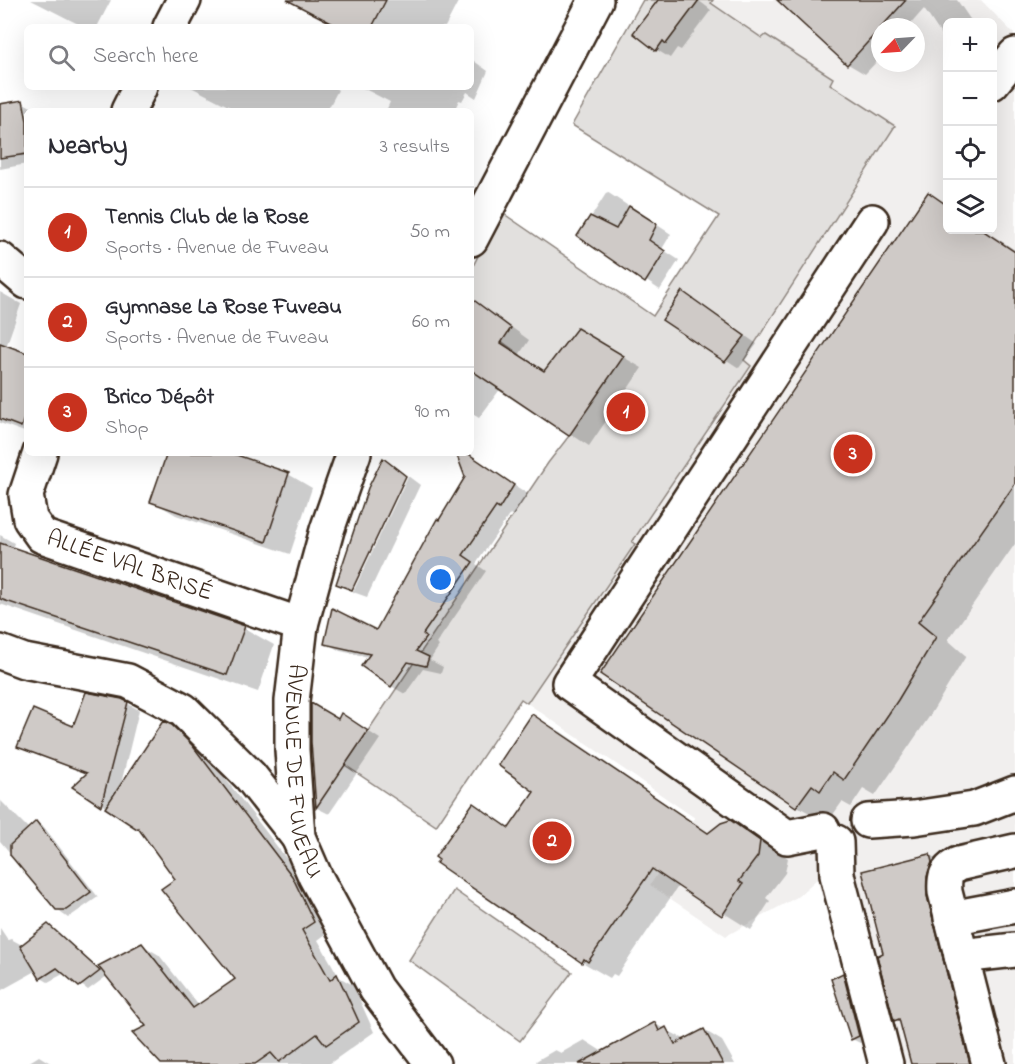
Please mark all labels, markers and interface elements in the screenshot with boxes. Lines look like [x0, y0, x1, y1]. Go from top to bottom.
north arrow [871, 18, 925, 72]
map controls [943, 18, 997, 234]
button: + [943, 18, 997, 72]
search box [24, 24, 474, 90]
icon: search [45, 41, 78, 74]
text: Search here [93, 41, 198, 73]
button: − [943, 72, 997, 126]
button: locate [943, 126, 997, 180]
text: Nearby [48, 128, 127, 166]
text: 3 results [380, 133, 450, 162]
button: layers [943, 180, 997, 234]
text: Tennis Club de la Rose [105, 202, 309, 234]
text: 1 [64, 218, 71, 247]
text: 50 m [409, 218, 450, 247]
text: Sports · Avenue de Fuveau [105, 234, 329, 263]
text: Gymnase La Rose Fuveau [105, 292, 342, 324]
text: 2 [63, 308, 72, 337]
text: 60 m [412, 308, 450, 337]
text: Sports · Avenue de Fuveau [105, 324, 329, 353]
text: Brico Dépôt [105, 382, 214, 414]
pin: 1 [606, 390, 646, 434]
text: 3 [63, 398, 72, 427]
text: 90 m [415, 398, 450, 427]
text: Shop [105, 414, 149, 443]
pin: 3 [834, 432, 872, 476]
street label: ALLÉE VAL BRISÉ [42, 521, 217, 611]
your location [426, 565, 455, 594]
street label: AVENUE DE FUVEAU [274, 662, 332, 884]
pin: 2 [532, 818, 572, 864]

